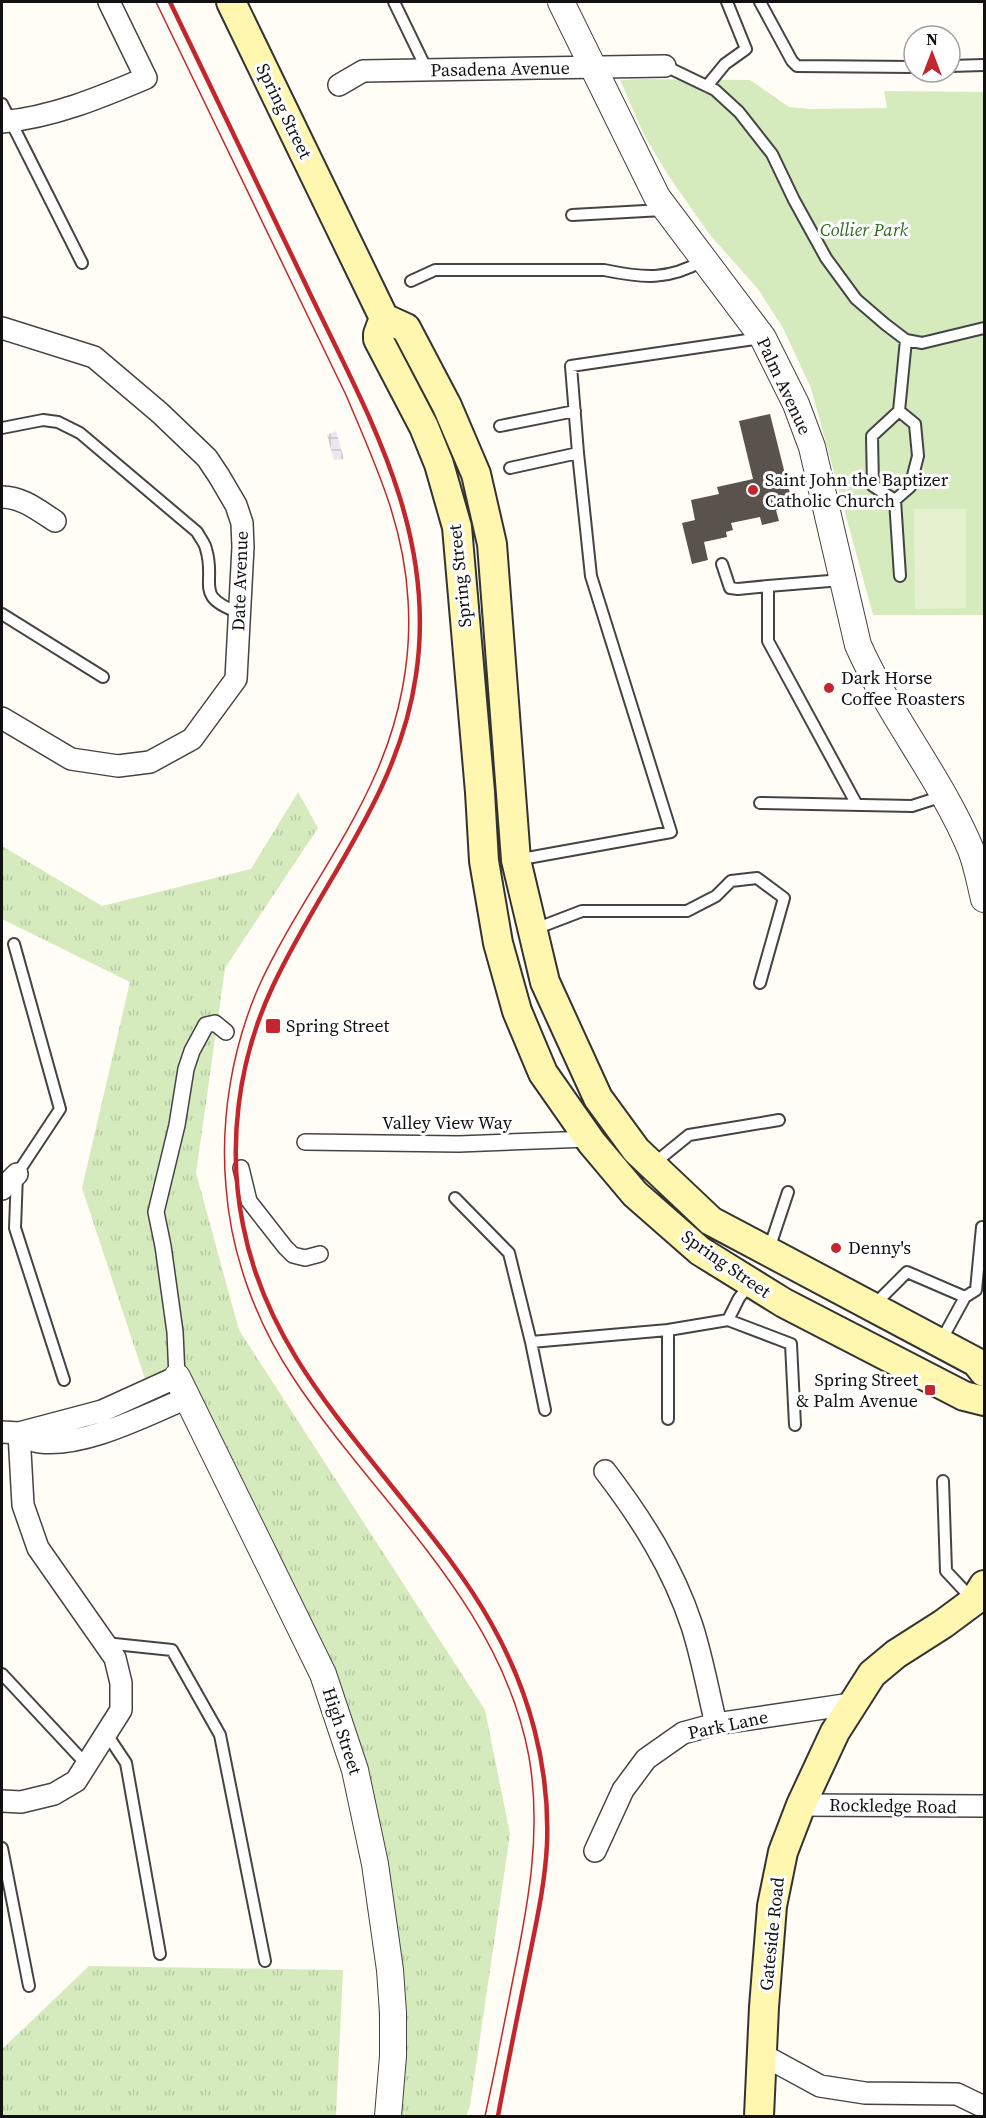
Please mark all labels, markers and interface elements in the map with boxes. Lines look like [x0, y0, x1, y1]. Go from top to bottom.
north arrow [902, 24, 962, 84]
text: N [926, 28, 938, 50]
street label: Pasadena Avenue [430, 55, 570, 82]
street label: Spring Street [251, 59, 318, 163]
park label: Collier Park [820, 217, 908, 242]
street label: Palm Avenue [751, 333, 818, 438]
place label: Saint John the Baptizer Catholic Church [765, 467, 949, 513]
marker: Saint John the Baptizer Catholic Church [746, 483, 760, 497]
street label: Spring Street [442, 523, 477, 629]
street label: Date Avenue [225, 530, 254, 632]
place label: Dark Horse Coffee Roasters [841, 665, 965, 711]
marker: Dark Horse Coffee Roasters [822, 681, 836, 695]
place label: Spring Street [286, 1013, 390, 1038]
marker: Spring Street [264, 1017, 282, 1035]
street label: Valley View Way [382, 1110, 513, 1135]
street label: Spring Street [677, 1224, 776, 1304]
place label: Denny's [848, 1235, 911, 1260]
marker: Denny's [829, 1241, 843, 1255]
place label: Spring Street & Palm Avenue [796, 1367, 918, 1413]
marker: Spring Street & Palm Avenue [923, 1383, 937, 1397]
street label: High Street [317, 1684, 368, 1778]
street label: Park Lane [686, 1704, 770, 1745]
street label: Rockledge Road [829, 1792, 957, 1819]
street label: Gateside Road [753, 1876, 790, 1992]

